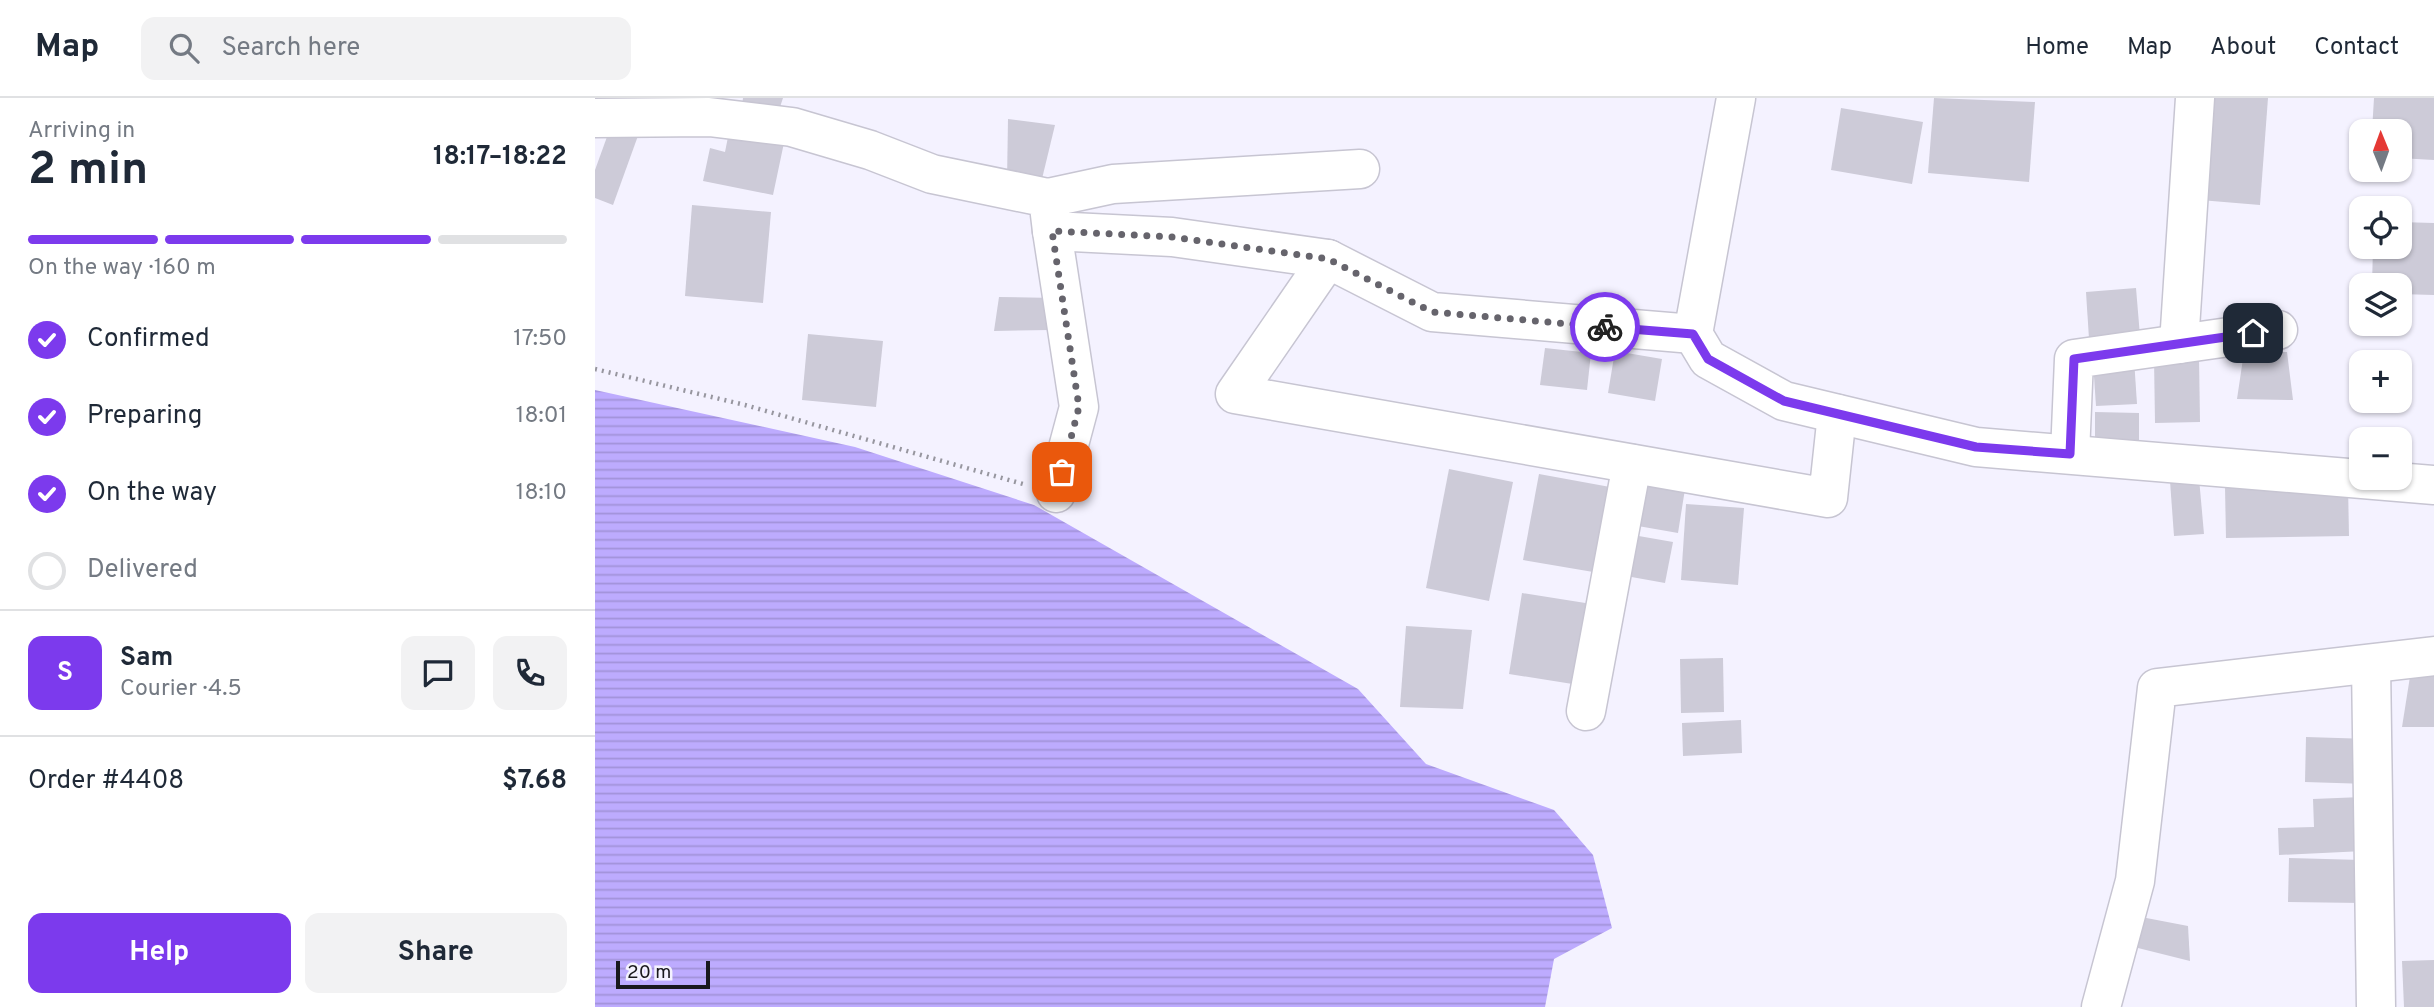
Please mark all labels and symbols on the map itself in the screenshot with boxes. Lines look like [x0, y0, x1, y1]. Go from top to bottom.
north arrow [2349, 119, 2411, 182]
courier [1570, 292, 1640, 362]
pin [2223, 303, 2283, 363]
pin [1032, 442, 1092, 502]
scale bar [616, 958, 711, 990]

